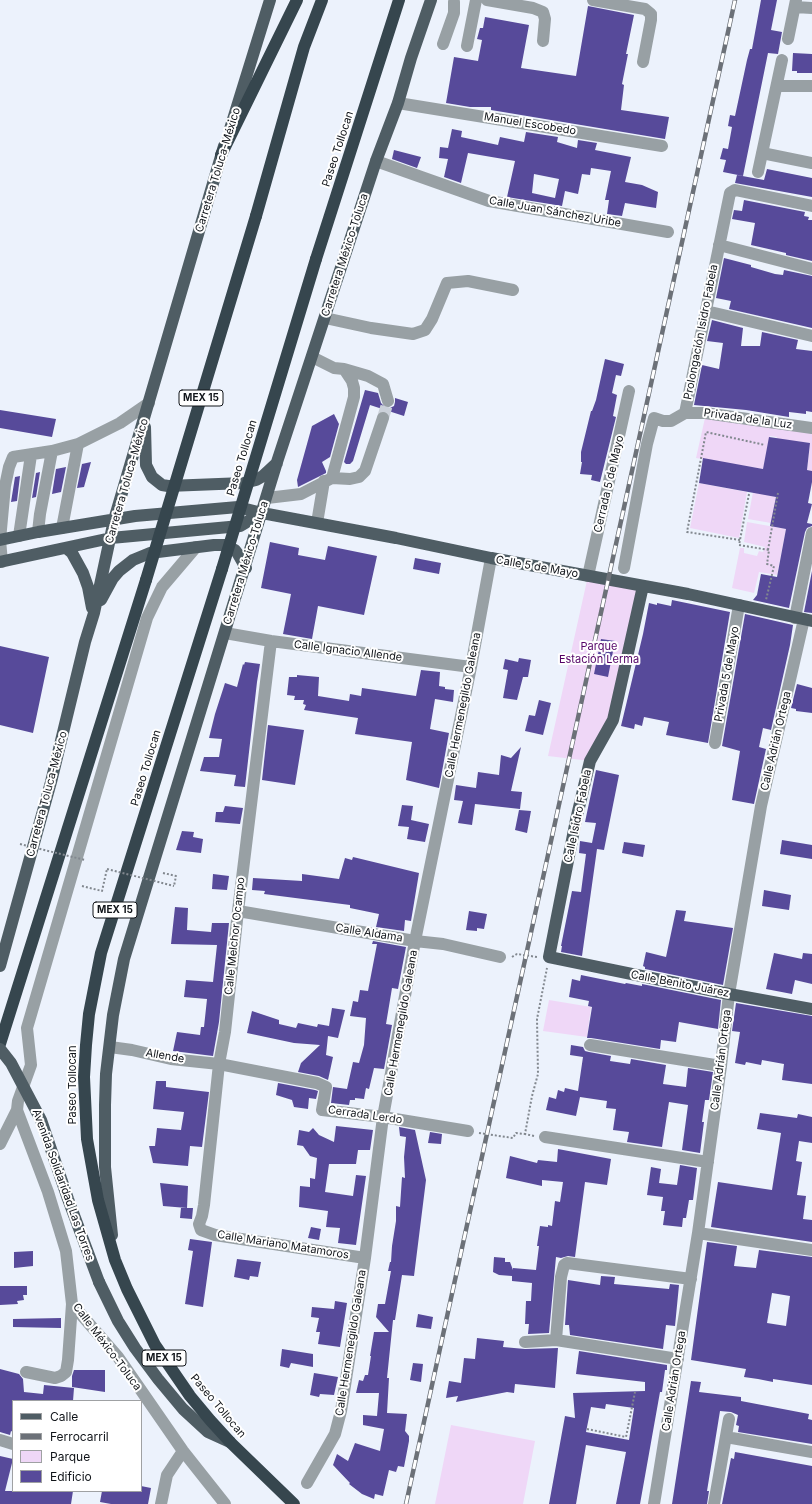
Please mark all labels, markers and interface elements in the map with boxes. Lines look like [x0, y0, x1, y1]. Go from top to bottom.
street label: Carretera Toluca-México [193, 106, 243, 234]
street label: Paseo Tollocan [320, 109, 356, 189]
street label: Manuel Escobedo [483, 110, 577, 138]
street label: Carretera México-Toluca [319, 192, 371, 318]
street label: Calle Juan Sánchez Uribe [488, 194, 622, 230]
street label: Prolongación Isidro Fabela [681, 263, 721, 401]
road number: MEX 15 [179, 390, 223, 406]
street label: Privada de la Luz [703, 406, 793, 432]
street label: Carretera Toluca-México [103, 417, 151, 545]
street label: Paseo Tollocan [224, 418, 260, 498]
street label: Cerrada 5 de Mayo [591, 434, 627, 534]
street label: Carretera México-Toluca [221, 500, 271, 626]
street label: Calle 5 de Mayo [495, 553, 579, 581]
street label: Privada 5 de Mayo [712, 625, 742, 723]
street label: Calle Hermenegildo Galeana [442, 631, 484, 779]
street label: Calle Ignacio Allende [293, 638, 403, 664]
park label: Parque Estación Lerma [559, 640, 639, 666]
street label: Calle Adrián Ortega [758, 690, 794, 792]
street label: Paseo Tollocan [128, 728, 164, 808]
street label: Carretera Toluca-México [24, 730, 70, 858]
street label: Calle Isidro Fabela [562, 768, 594, 864]
street label: Calle Melchor Ocampo [222, 876, 248, 996]
road number: MEX 15 [93, 902, 137, 918]
street label: Calle Aldama [334, 921, 404, 945]
street label: Calle Hermenegildo Galeana [382, 949, 420, 1097]
street label: Calle Benito Juárez [630, 968, 730, 1000]
street label: Calle Adrián Ortega [708, 1009, 734, 1111]
street label: Paseo Tollocan [66, 1046, 80, 1124]
street label: Allende [145, 1046, 185, 1066]
street label: Cerrada Lerdo [327, 1103, 403, 1127]
street label: Avenida Solidaridad Las Torres [29, 1107, 97, 1263]
street label: Calle Mariano Matamoros [216, 1228, 350, 1262]
street label: Calle Hermenegildo Galeana [333, 1269, 369, 1417]
street label: Calle México-Toluca [70, 1301, 144, 1393]
street label: Calle Adrián Ortega [660, 1330, 688, 1432]
road number: MEX 15 [142, 1350, 186, 1366]
street label: Paseo Tollocan [188, 1372, 248, 1440]
legend [12, 1400, 142, 1492]
text: Calle [50, 1409, 78, 1424]
text: Ferrocarril [50, 1429, 109, 1444]
text: Parque [50, 1449, 90, 1464]
text: Edificio [50, 1469, 92, 1484]

